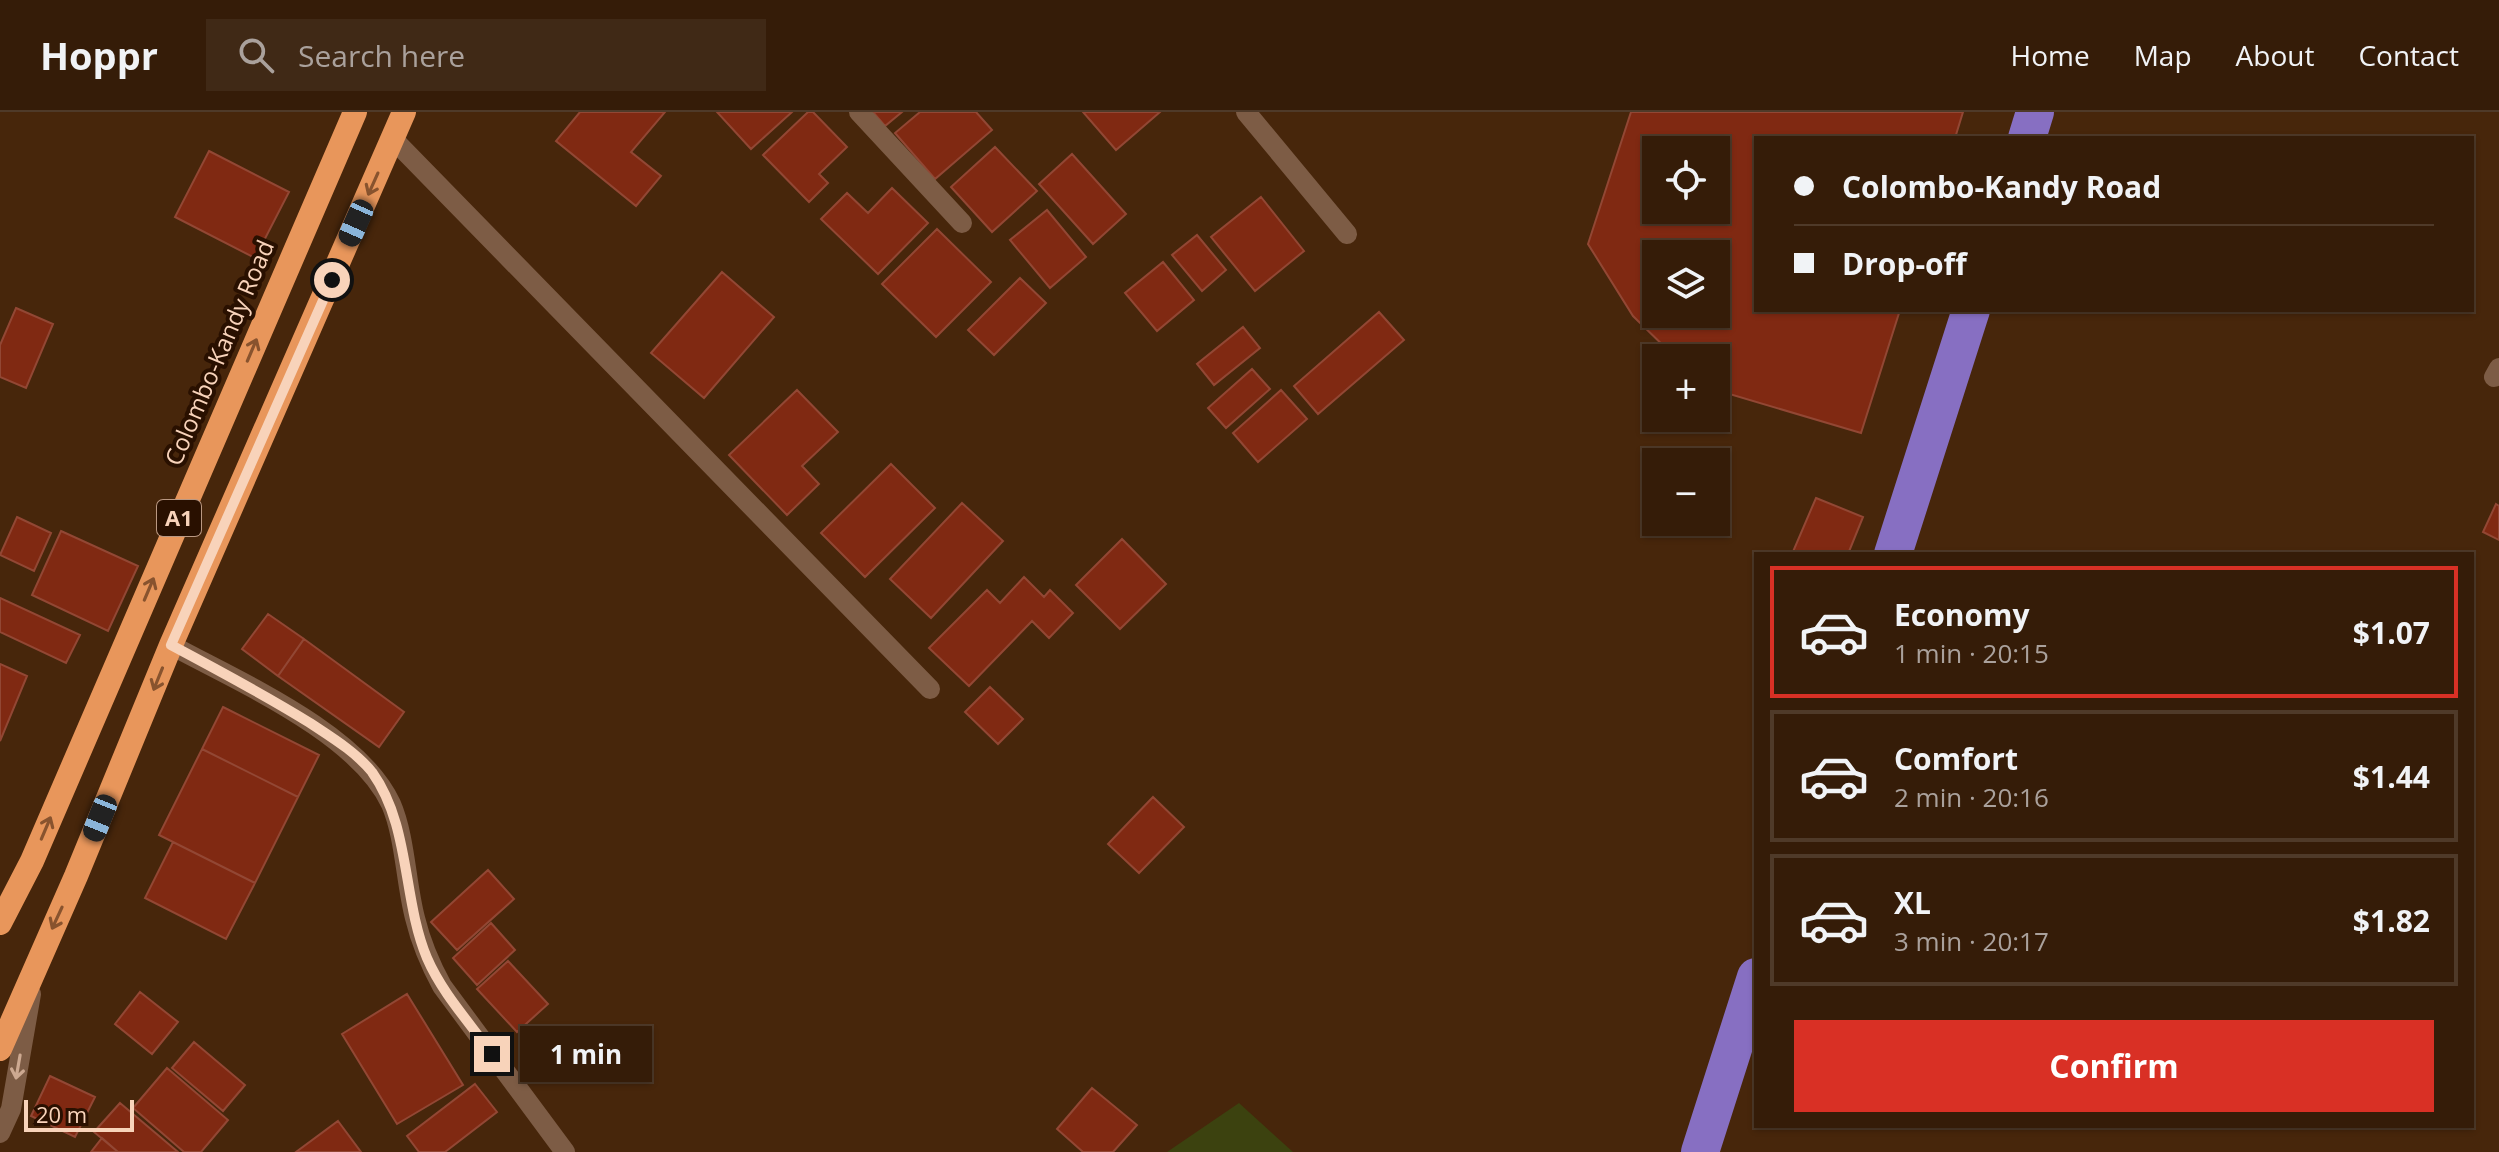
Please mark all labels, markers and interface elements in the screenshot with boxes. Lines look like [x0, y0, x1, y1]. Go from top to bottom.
search box [206, 19, 766, 91]
text: Hoppr [40, 29, 158, 81]
icon: search [234, 33, 278, 77]
text: Search here [298, 35, 465, 76]
text: Home [2011, 36, 2090, 74]
text: Map [2134, 36, 2192, 74]
text: About [2236, 36, 2314, 74]
text: Contact [2358, 36, 2459, 74]
map controls [1642, 136, 1730, 536]
button: locate [1642, 136, 1730, 224]
text: Colombo-Kandy Road [1842, 166, 2161, 207]
one-way arrow [365, 171, 380, 196]
car [335, 196, 377, 250]
street label: Colombo-Kandy Road [156, 235, 281, 470]
button: layers [1642, 240, 1730, 328]
text: Drop-off [1842, 243, 1967, 284]
route start [314, 262, 350, 298]
one-way arrow [246, 338, 261, 363]
button: + [1642, 344, 1730, 432]
button: − [1642, 448, 1730, 536]
road number: A1 [157, 500, 201, 536]
one-way arrow [143, 577, 158, 602]
text: Economy [1894, 594, 2030, 635]
icon: car [1798, 596, 1870, 668]
text: $1.07 [2353, 612, 2430, 653]
text: 1 min · 20:15 [1894, 635, 2049, 671]
one-way arrow [149, 666, 164, 691]
text: Comfort [1894, 738, 2018, 779]
icon: car [1798, 740, 1870, 812]
text: $1.44 [2353, 756, 2430, 797]
text: 2 min · 20:16 [1894, 779, 2049, 815]
car [80, 791, 120, 845]
one-way arrow [39, 816, 54, 840]
text: XL [1894, 882, 1931, 923]
icon: car [1798, 884, 1870, 956]
text: $1.82 [2353, 900, 2430, 941]
one-way arrow [49, 906, 64, 930]
text: 3 min · 20:17 [1894, 923, 2049, 959]
button: Confirm [1794, 1020, 2434, 1112]
callout: 1 min [520, 1026, 652, 1082]
route end [474, 1036, 510, 1072]
text: 1 min [550, 1036, 622, 1072]
one-way arrow [10, 1054, 25, 1079]
scale bar [24, 1096, 134, 1132]
text: 20 m [36, 1099, 87, 1129]

